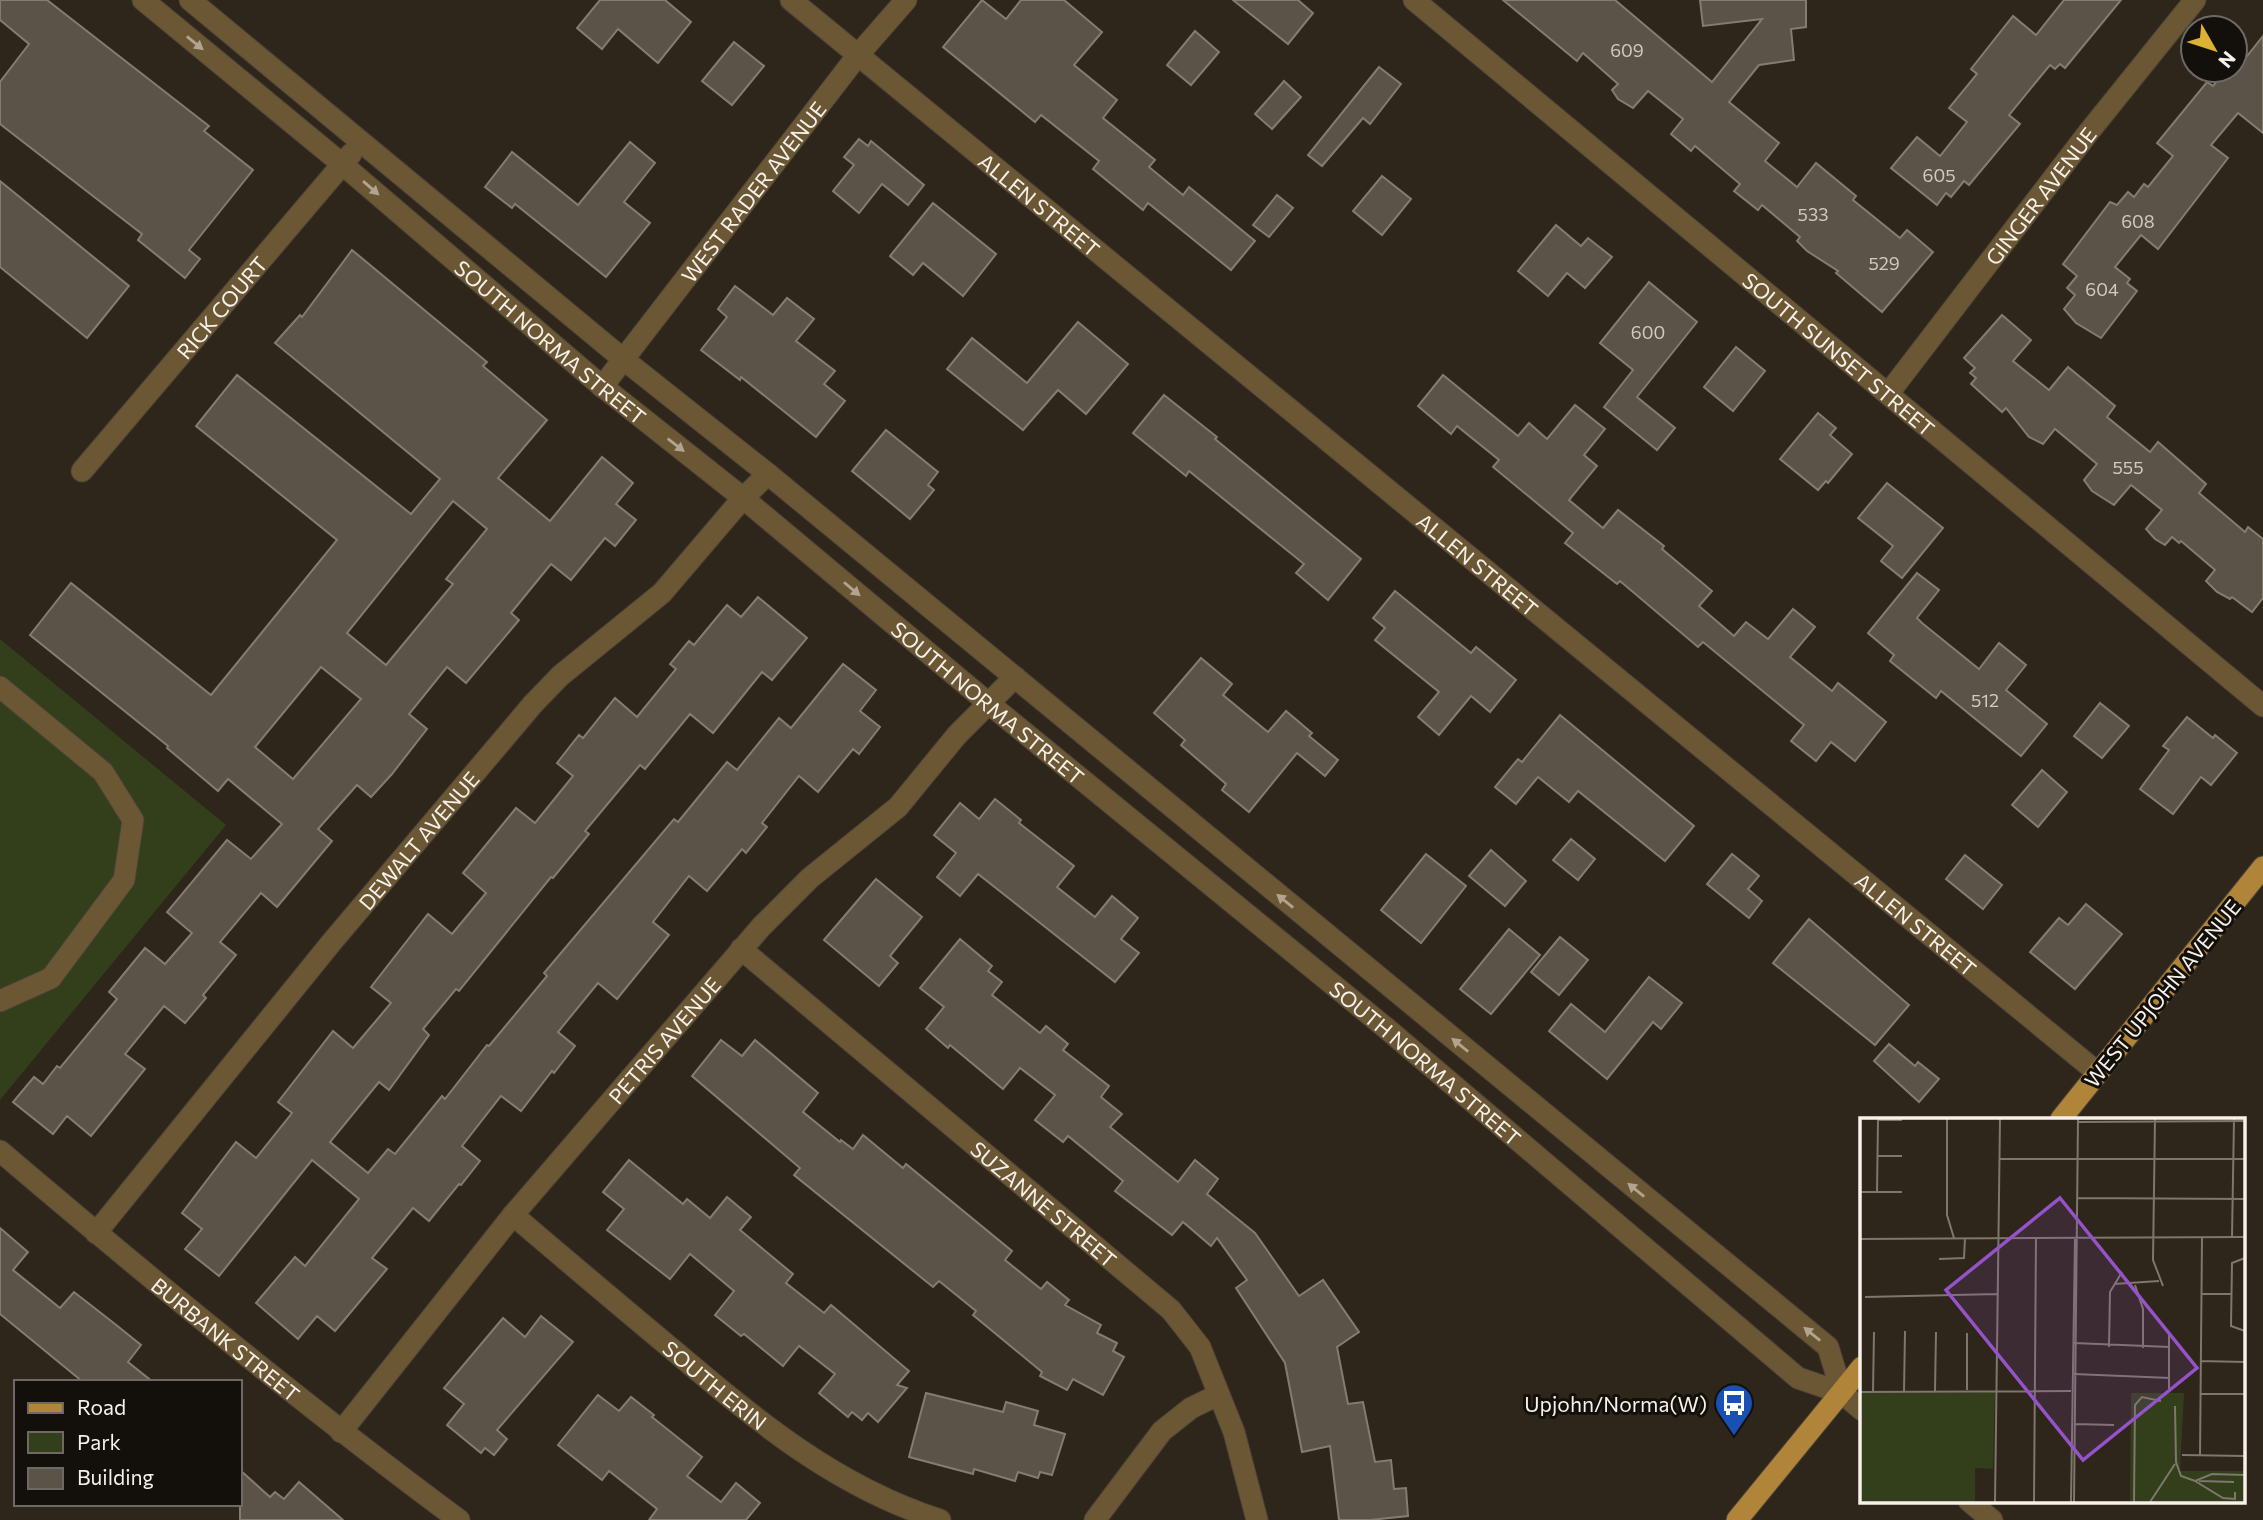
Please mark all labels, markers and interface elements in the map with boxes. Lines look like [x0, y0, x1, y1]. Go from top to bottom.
north arrow [2179, 14, 2249, 84]
one-way arrow [186, 36, 204, 51]
house number: 609 [1610, 39, 1644, 61]
text: N [2214, 47, 2241, 73]
street label: WEST RADER AVENUE [675, 96, 830, 287]
street label: GINGER AVENUE [1979, 122, 2101, 269]
street label: ALLEN STREET [974, 147, 1105, 261]
house number: 605 [1922, 164, 1956, 186]
one-way arrow [362, 180, 379, 195]
house number: 533 [1798, 203, 1828, 225]
house number: 608 [2121, 210, 2155, 232]
street label: RICK COURT [171, 251, 272, 363]
house number: 529 [1868, 252, 1900, 274]
street label: SOUTH NORMA STREET [450, 254, 651, 429]
street label: SOUTH SUNSET STREET [1738, 267, 1940, 441]
house number: 604 [2085, 278, 2119, 300]
house number: 600 [1631, 321, 1665, 343]
one-way arrow [668, 437, 685, 452]
house number: 555 [2112, 456, 2144, 478]
street label: ALLEN STREET [1413, 507, 1544, 621]
one-way arrow [844, 581, 861, 596]
street label: SOUTH NORMA STREET [887, 616, 1089, 789]
house number: 512 [1971, 689, 1999, 711]
street label: DEWALT AVENUE [352, 766, 483, 914]
street label: ALLEN STREET [1851, 867, 1982, 981]
one-way arrow [1276, 893, 1294, 908]
street label: WEST UPJOHN AVENUE [2079, 894, 2245, 1092]
street label: PETRIS AVENUE [602, 971, 725, 1108]
street label: SOUTH NORMA STREET [1325, 975, 1527, 1150]
one-way arrow [1452, 1038, 1469, 1053]
inset map [1860, 1118, 2246, 1502]
street label: SUZANNE STREET [966, 1135, 1122, 1272]
one-way arrow [1628, 1182, 1646, 1197]
street label: BURBANK STREET [147, 1272, 305, 1406]
one-way arrow [1803, 1327, 1820, 1342]
street label: SOUTH ERIN [659, 1335, 772, 1434]
legend [14, 1380, 242, 1506]
bus stop icon: Upjohn/Norma(W) [1713, 1382, 1755, 1437]
place label: Upjohn/Norma(W) [1524, 1391, 1707, 1416]
text: Road [77, 1394, 126, 1419]
text: Park [77, 1429, 121, 1454]
text: Building [77, 1464, 154, 1489]

